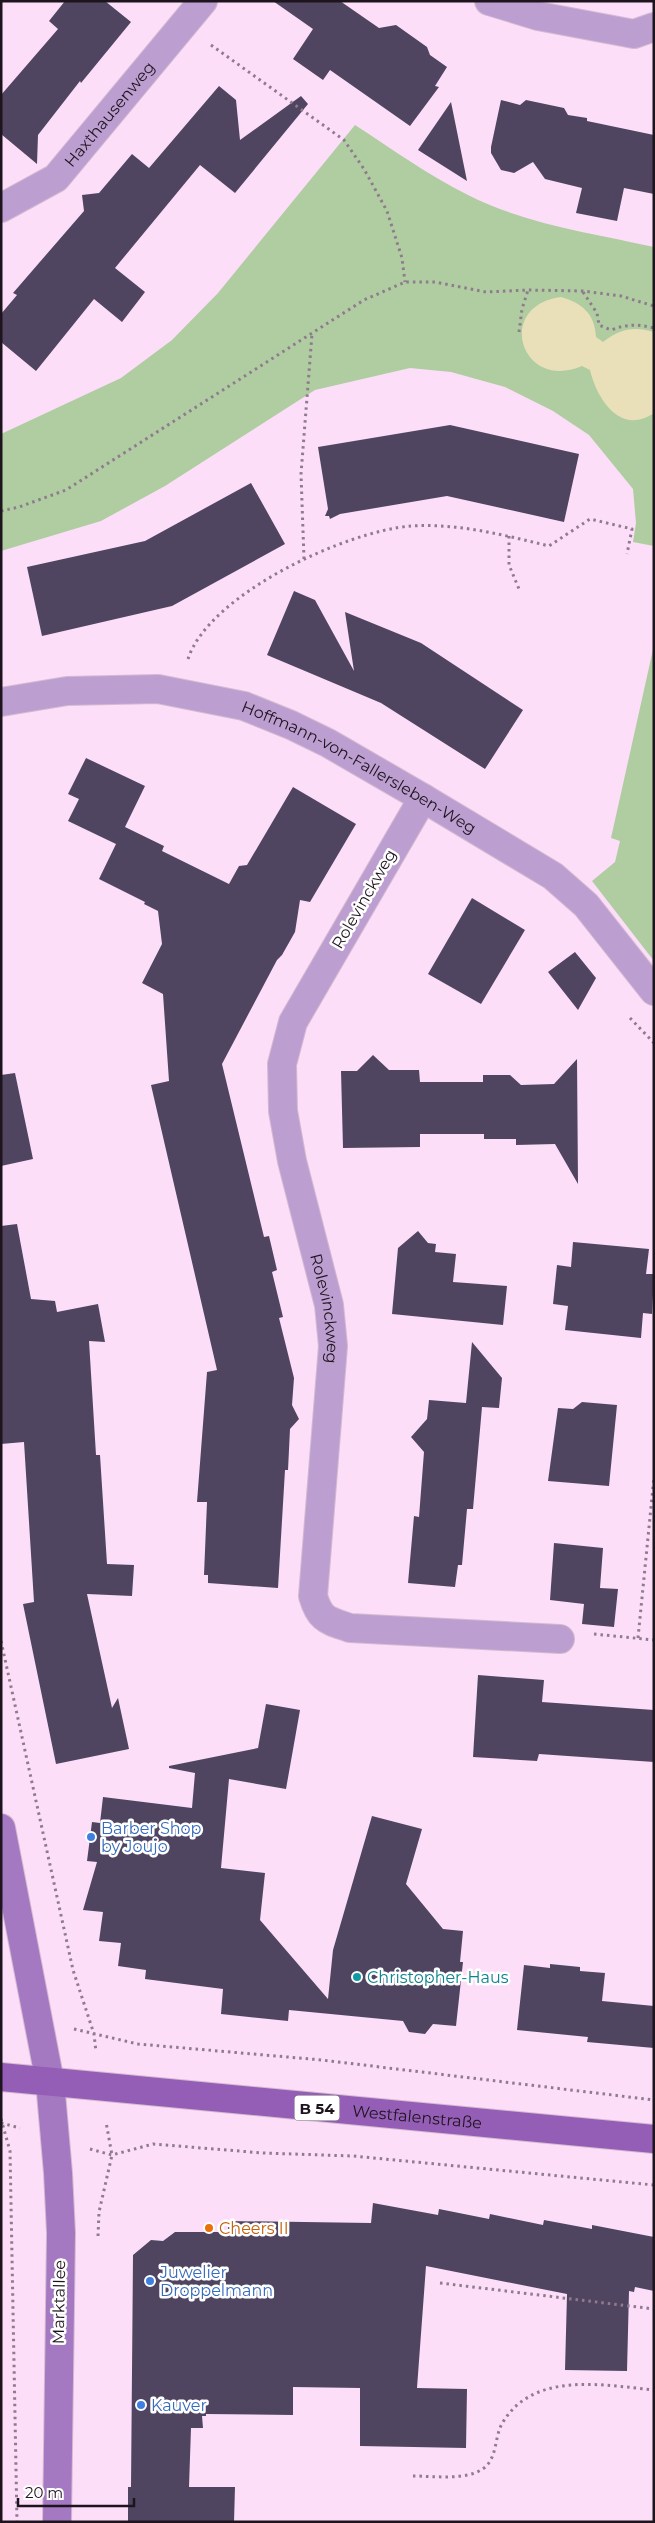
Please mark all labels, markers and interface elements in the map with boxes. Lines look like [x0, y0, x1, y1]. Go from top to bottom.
street label: Haxthausenweg [60, 57, 158, 170]
street label: Hoffmann-von-Fallersleben-Weg [239, 697, 480, 837]
street label: Rolevinckweg [328, 846, 400, 952]
street label: Rolevinckweg [307, 1252, 343, 1364]
place label: Barber Shop by Joujo [101, 1819, 202, 1856]
marker: Barber Shop by Joujo [85, 1831, 97, 1843]
place label: Christopher-Haus [367, 1968, 509, 1987]
marker: Christopher-Haus [351, 1971, 363, 1983]
road number: B 54 [294, 2096, 340, 2120]
street label: Westfalenstraße [351, 2101, 483, 2132]
place label: Cheers II [219, 2219, 289, 2238]
marker: Cheers II [203, 2222, 215, 2234]
street label: Marktallee [49, 2260, 69, 2344]
place label: Juwelier Droppelmann [159, 2263, 273, 2300]
marker: Juwelier Droppelmann [144, 2275, 156, 2287]
place label: Kauver [151, 2396, 207, 2415]
marker: Kauver [135, 2399, 147, 2411]
scale bar [18, 2476, 134, 2508]
text: 20 m [25, 2483, 63, 2502]

